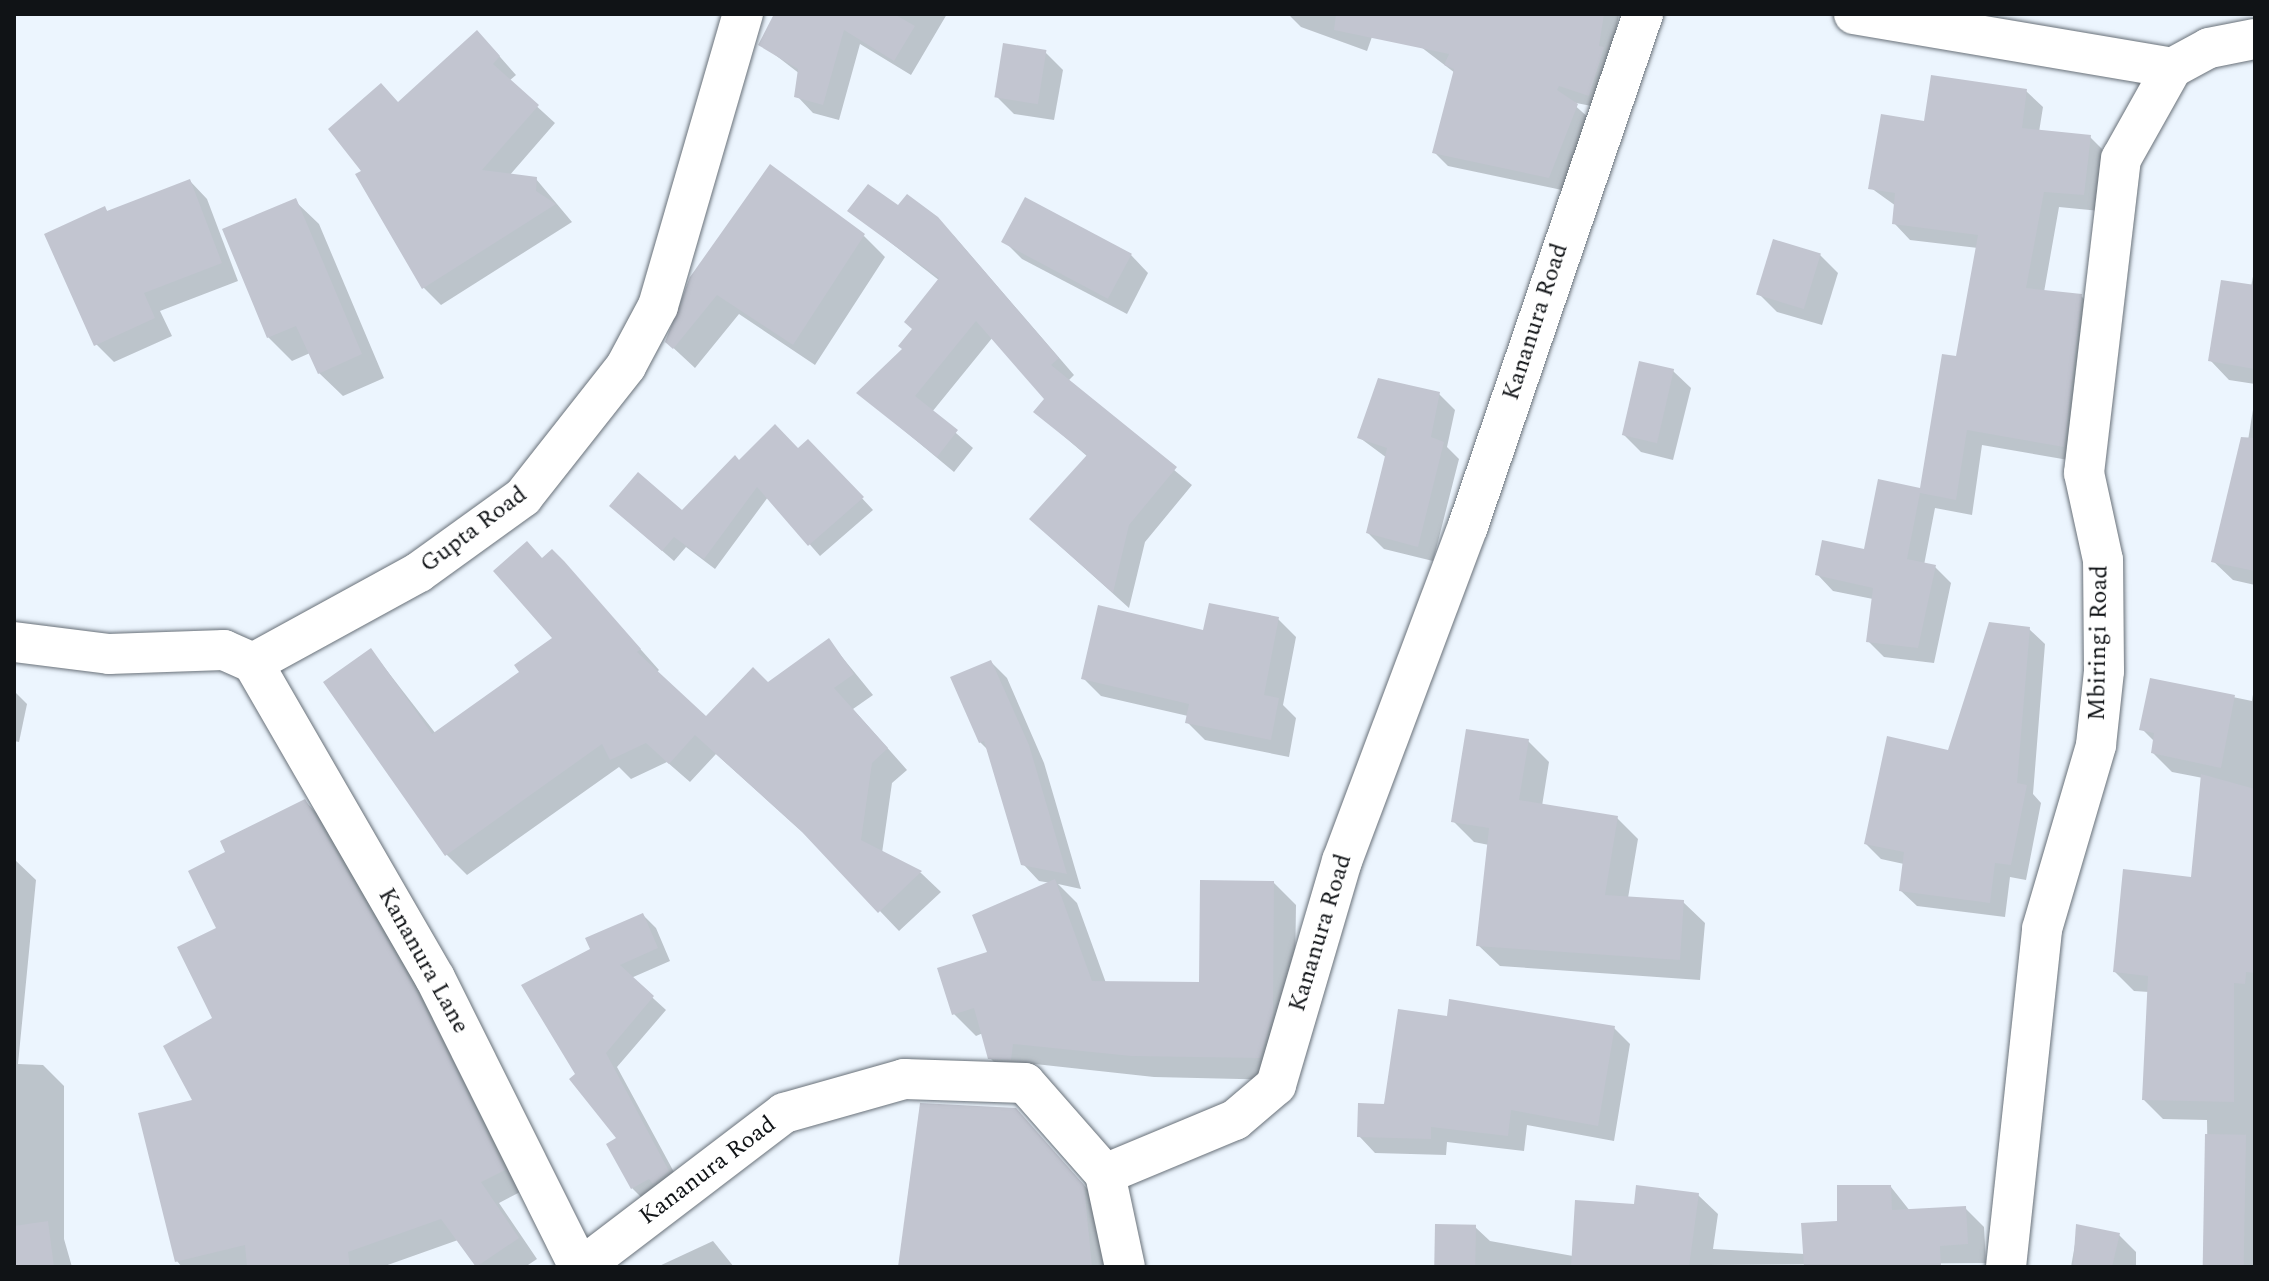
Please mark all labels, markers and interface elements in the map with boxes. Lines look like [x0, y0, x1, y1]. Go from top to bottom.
street label: Kananura Road [1497, 240, 1575, 404]
street label: Gupta Road [415, 481, 533, 579]
street label: Mbiringi Road [2083, 565, 2115, 721]
street label: Kananura Road [1283, 851, 1359, 1015]
street label: Kananura Lane [371, 883, 475, 1039]
street label: Kananura Road [634, 1110, 782, 1232]

